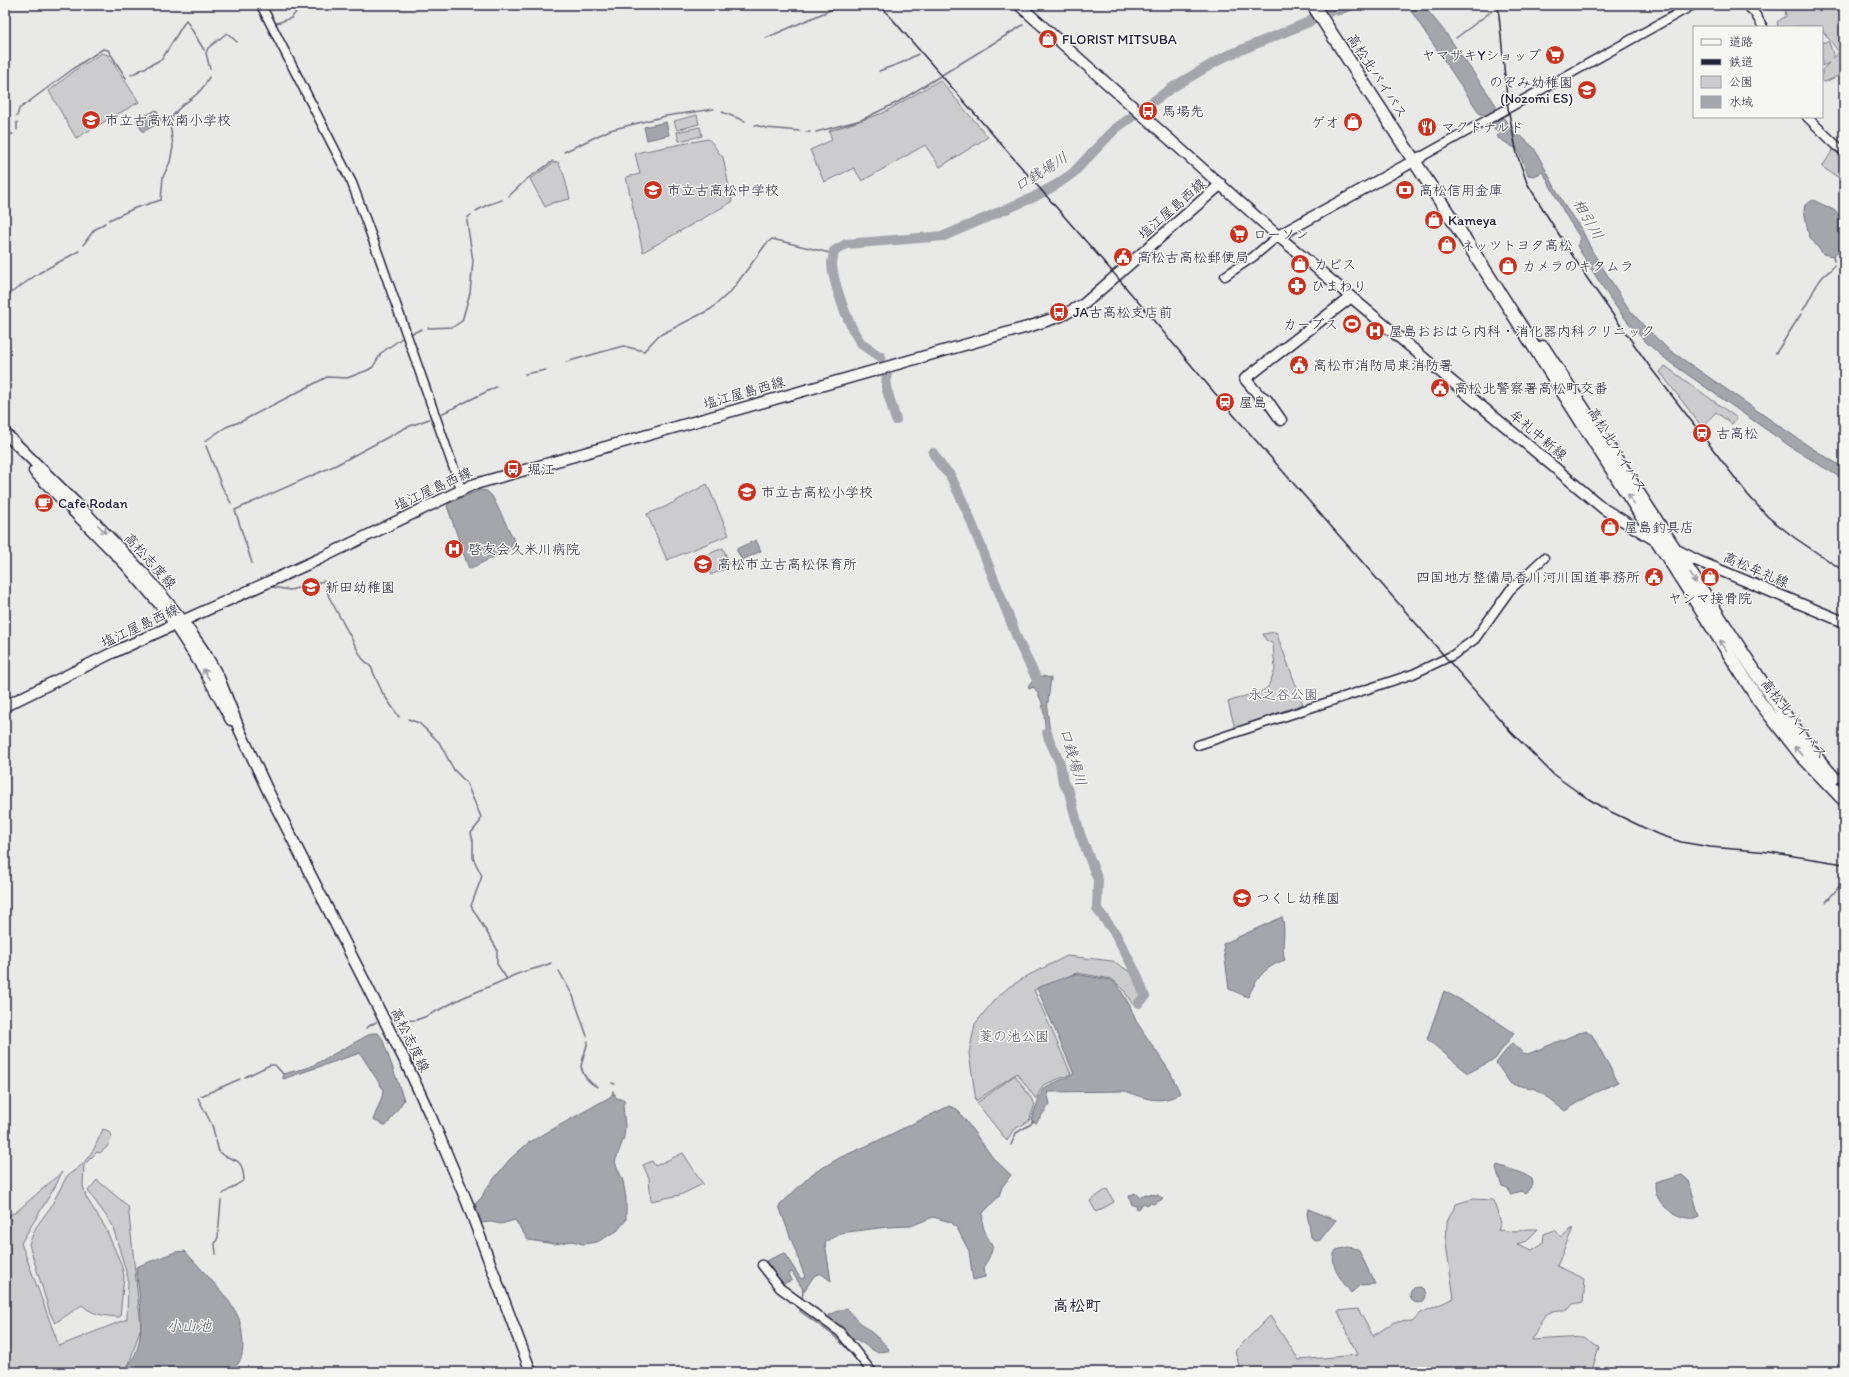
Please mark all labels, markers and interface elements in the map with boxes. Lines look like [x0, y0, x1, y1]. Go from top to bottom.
legend [1693, 26, 1823, 118]
shop icon: FLORIST MITSUBA [1037, 28, 1059, 50]
street label: 高松北バイパス [1343, 30, 1411, 122]
place label: FLORIST MITSUBA [1062, 31, 1177, 48]
text: 道路 [1729, 35, 1753, 49]
supermarket icon: ヤマザキYショップ [1544, 44, 1566, 66]
place label: ヤマザキYショップ [1422, 47, 1541, 64]
text: 鉄道 [1729, 55, 1753, 69]
place label: のぞみ幼稚園 (Nozomi ES) [1489, 74, 1573, 107]
text: 公園 [1729, 75, 1753, 89]
school or university icon: のぞみ幼稚園 (Nozomi ES) [1576, 79, 1598, 101]
text: 水域 [1729, 95, 1753, 109]
bus stop icon: 馬場先 [1137, 100, 1159, 122]
place label: 馬場先 [1162, 103, 1204, 120]
school or university icon: 市立古高松南小学校 [80, 109, 102, 131]
shop icon: ゲオ [1342, 111, 1364, 133]
place label: 市立古高松南小学校 [105, 112, 231, 129]
place label: ゲオ [1311, 114, 1339, 131]
restaurant icon: マクドナルド [1416, 116, 1438, 138]
place label: マクドナルド [1441, 119, 1524, 136]
water label: 口銭場川 [1011, 148, 1071, 196]
street label: 塩江屋島西線 [1135, 175, 1209, 243]
school or university icon: 市立古高松中学校 [642, 179, 664, 201]
bank icon: 高松信用金庫 [1394, 179, 1416, 201]
place label: 市立古高松中学校 [667, 182, 779, 199]
place label: 高松信用金庫 [1419, 182, 1503, 199]
water label: 相引川 [1569, 195, 1607, 243]
shop icon: Kameya [1423, 209, 1445, 231]
place label: Kameya [1448, 212, 1497, 229]
supermarket icon: ローソン [1228, 223, 1250, 245]
place label: ローソン [1253, 226, 1309, 243]
shop icon: ネッツトヨタ高松 [1436, 234, 1458, 256]
place label: ネッツトヨタ高松 [1461, 237, 1572, 254]
public building icon: 高松古高松郵便局 [1112, 246, 1134, 268]
place label: 高松古高松郵便局 [1137, 249, 1249, 266]
shop icon: カピス [1289, 253, 1311, 275]
shop icon: カメラのキタムラ [1497, 255, 1519, 277]
place label: カピス [1314, 256, 1356, 273]
place label: カメラのキタムラ [1522, 258, 1634, 275]
pharmacy icon: ひまわり [1286, 275, 1308, 297]
place label: ひまわり [1311, 278, 1367, 295]
bus stop icon: JA古高松支店前 [1048, 301, 1070, 323]
place label: JA古高松支店前 [1073, 304, 1173, 321]
sports icon: カーブス [1341, 313, 1363, 335]
place label: カーブス [1283, 316, 1338, 333]
hospital icon: 屋島おおはら内科・消化器内科クリニック [1364, 320, 1386, 342]
place label: 屋島おおはら内科・消化器内科クリニック [1389, 323, 1655, 340]
public building icon: 高松市消防局東消防署 [1288, 354, 1310, 376]
place label: 高松市消防局東消防署 [1313, 357, 1453, 374]
street label: 塩江屋島西線 [701, 373, 787, 413]
public building icon: 高松北警察署高松町交番 [1429, 377, 1451, 399]
place label: 高松北警察署高松町交番 [1454, 380, 1608, 397]
station icon: 屋島 [1214, 391, 1236, 413]
place label: 屋島 [1239, 394, 1267, 411]
street label: 高松北バイパス [1584, 404, 1650, 496]
street label: 牟礼中新線 [1506, 406, 1570, 464]
station icon: 古高松 [1691, 422, 1713, 444]
place label: 古高松 [1716, 425, 1758, 442]
bus stop icon: 堀江 [502, 458, 524, 480]
place label: 堀江 [527, 461, 555, 478]
street label: 塩江屋島西線 [391, 464, 475, 514]
school or university icon: 市立古高松小学校 [736, 481, 758, 503]
place label: 市立古高松小学校 [761, 484, 873, 501]
cafe icon: Cafe Rodan [33, 492, 55, 514]
one-way arrow [1627, 494, 1635, 505]
place label: Cafe Rodan [58, 495, 128, 512]
shop icon: 屋島釣具店 [1599, 516, 1621, 538]
place label: 屋島釣具店 [1624, 519, 1694, 536]
one-way arrow [97, 524, 107, 534]
street label: 高松志度線 [120, 529, 180, 593]
hospital icon: 啓友会久米川病院 [443, 538, 465, 560]
place label: 啓友会久米川病院 [468, 541, 580, 558]
street label: 高松牟礼線 [1720, 549, 1792, 591]
school or university icon: 高松市立古高松保育所 [692, 553, 714, 575]
place label: 高松市立古高松保育所 [717, 556, 857, 573]
public building icon: 四国地方整備局香川河川国道事務所 [1643, 566, 1665, 588]
shop icon: ヤシマ接骨院 [1699, 566, 1721, 588]
place label: 四国地方整備局香川河川国道事務所 [1416, 569, 1640, 586]
one-way arrow [1690, 572, 1698, 584]
school or university icon: 新田幼稚園 [300, 576, 322, 598]
place label: 新田幼稚園 [325, 579, 395, 596]
place label: ヤシマ接骨院 [1668, 590, 1752, 607]
street label: 塩江屋島西線 [98, 601, 182, 651]
one-way arrow [1719, 640, 1727, 651]
one-way arrow [202, 668, 210, 680]
street label: 高松北バイパス [1757, 675, 1831, 763]
park label: 永之谷公園 [1248, 686, 1318, 703]
water label: 口銭場川 [1056, 726, 1090, 788]
one-way arrow [1793, 746, 1802, 756]
school or university icon: つくし幼稚園 [1231, 887, 1253, 909]
place label: つくし幼稚園 [1256, 890, 1340, 907]
street label: 高松志度線 [387, 1005, 433, 1075]
park label: 菱の池公園 [979, 1028, 1049, 1045]
district label: 高松町 [1053, 1296, 1101, 1315]
water label: 小山池 [166, 1317, 212, 1335]

